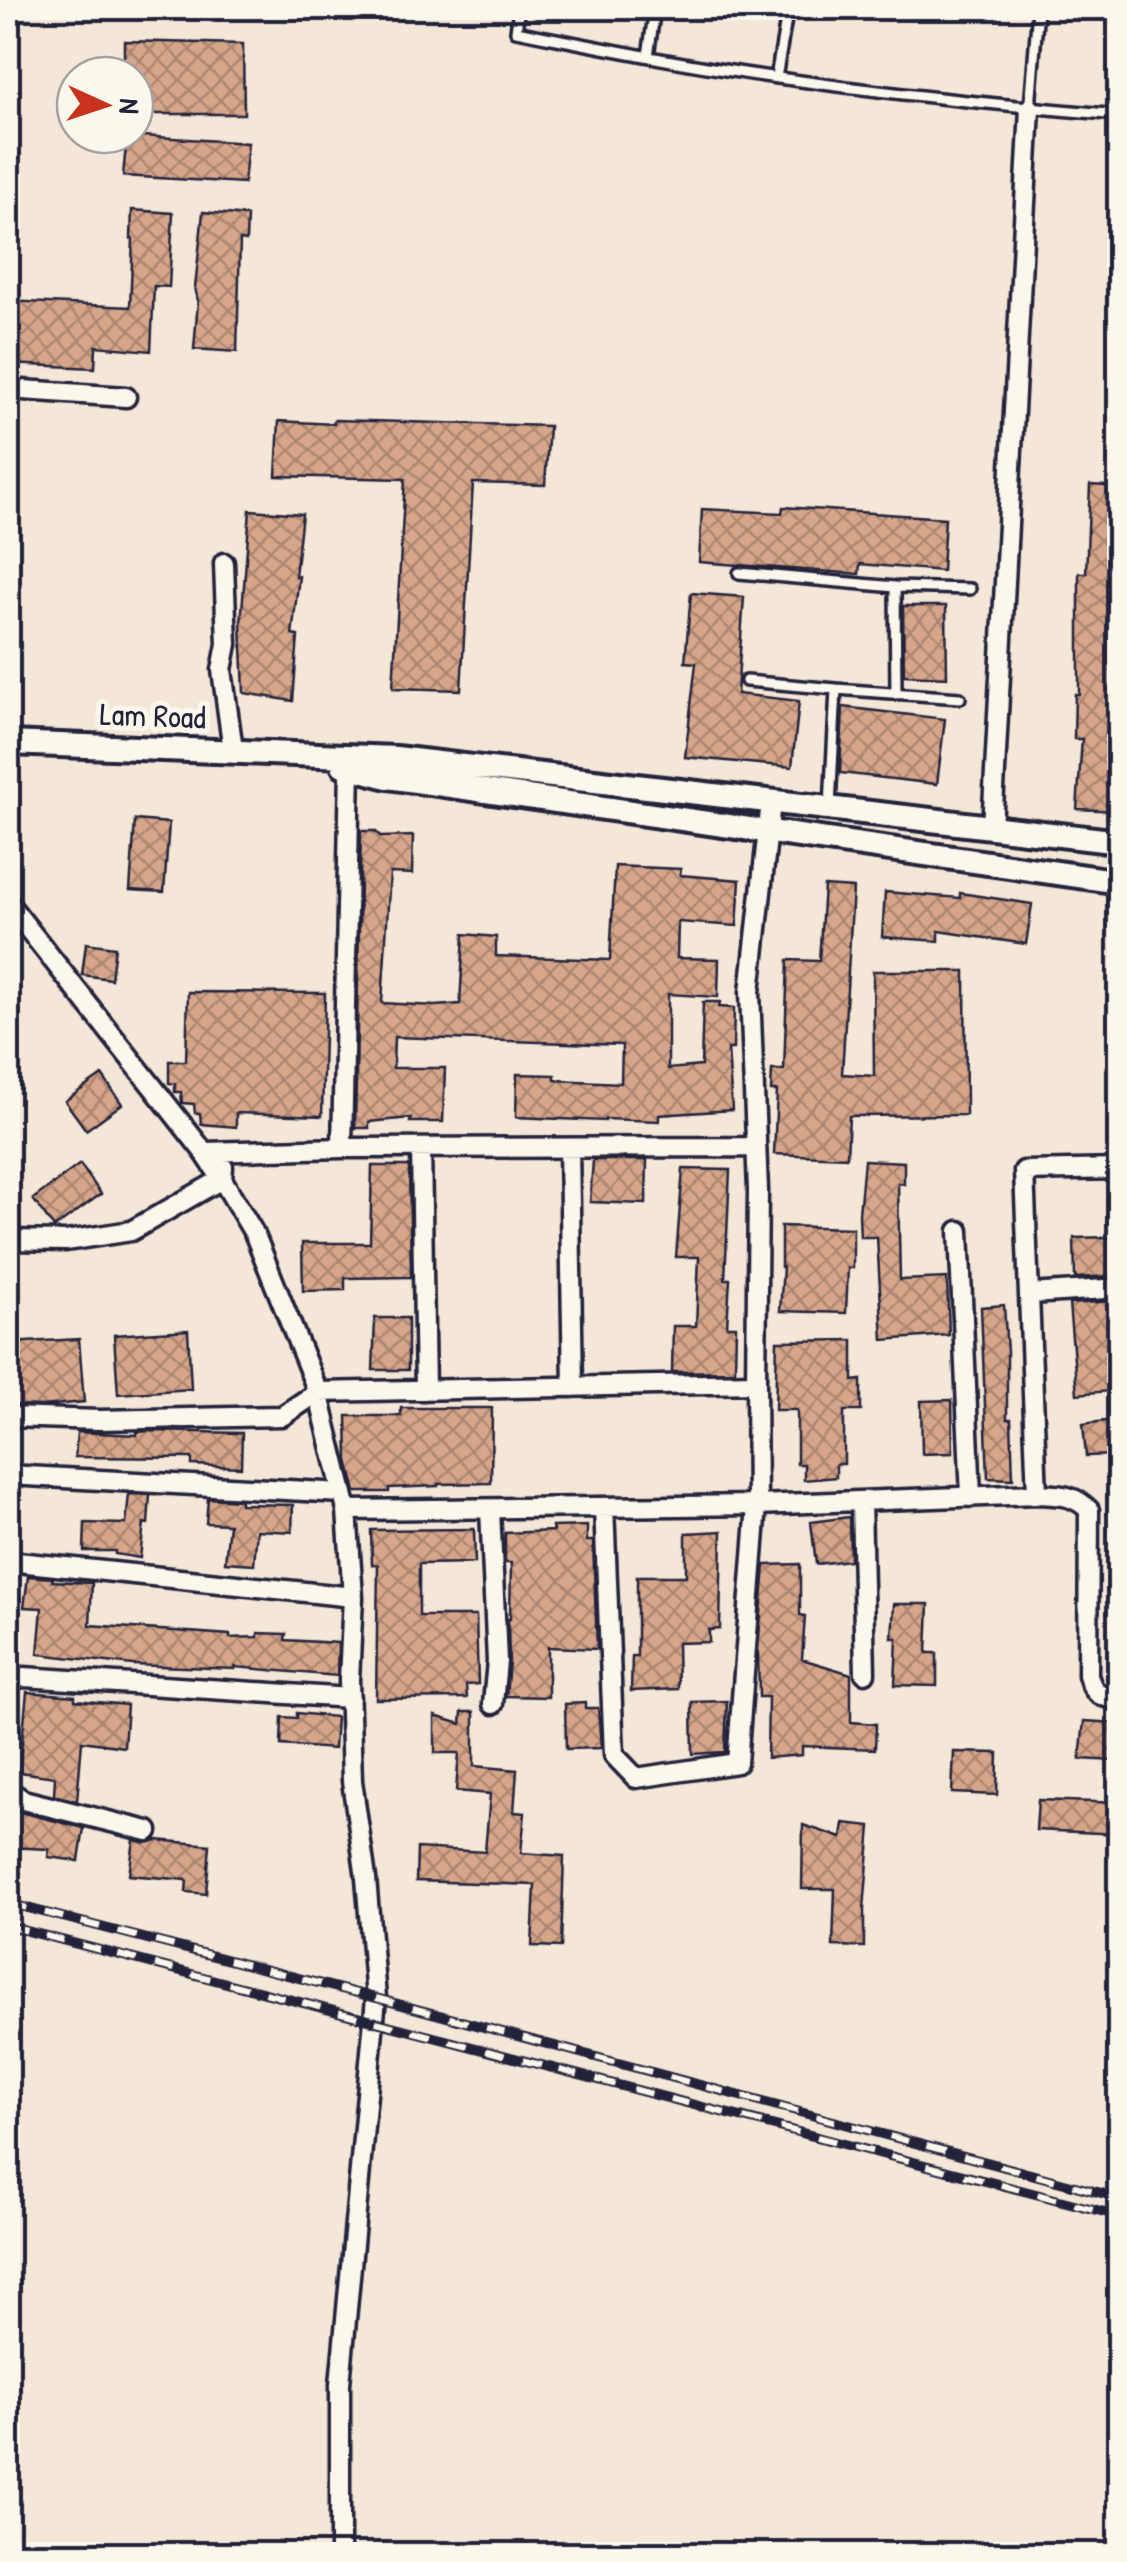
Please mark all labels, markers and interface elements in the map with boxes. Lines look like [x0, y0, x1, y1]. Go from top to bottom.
north arrow [55, 55, 155, 155]
text: N [111, 98, 149, 115]
street label: Lam Road [99, 692, 207, 738]

